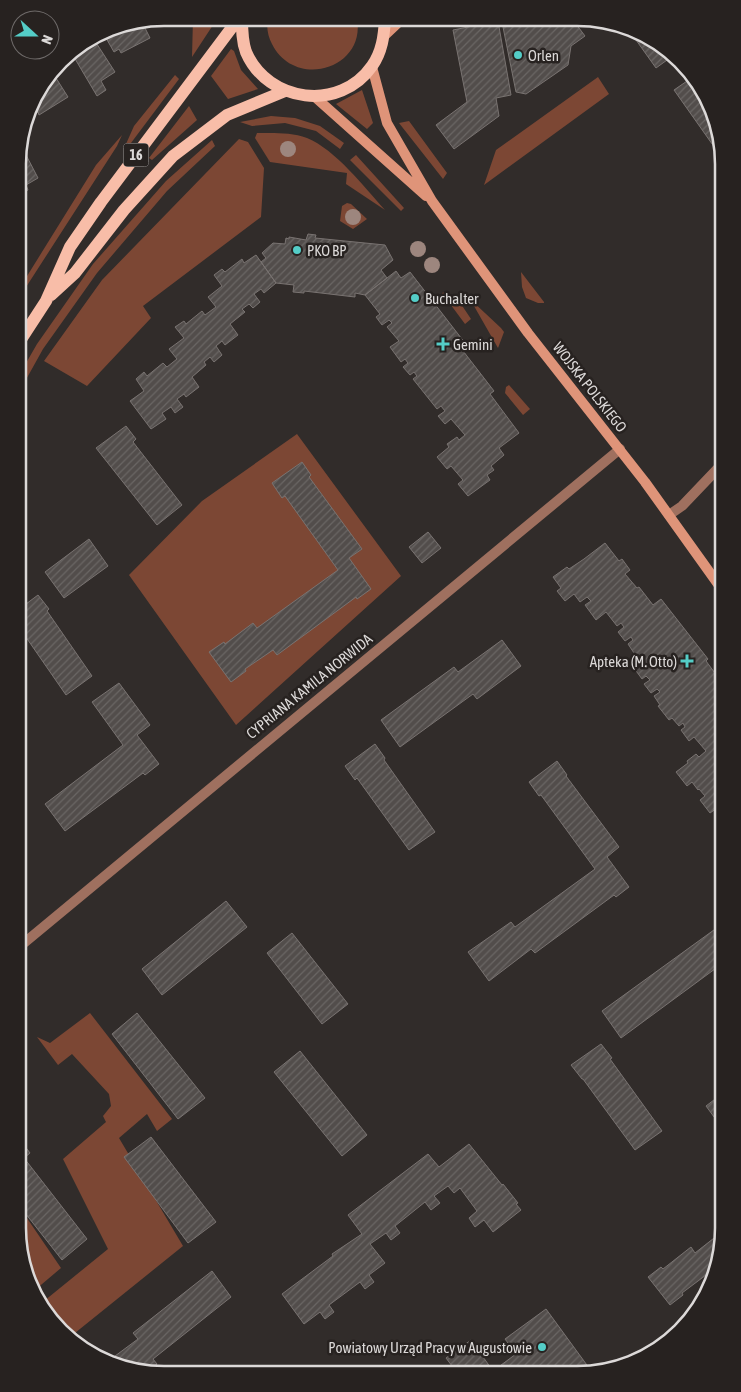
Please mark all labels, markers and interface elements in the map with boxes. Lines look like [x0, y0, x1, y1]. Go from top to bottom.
north arrow [10, 10, 60, 60]
text: N [38, 33, 56, 46]
place label: Orlen [528, 47, 559, 64]
marker: Orlen [512, 49, 524, 61]
road number: 16 [124, 144, 148, 166]
place label: PKO BP [307, 242, 347, 259]
marker: PKO BP [291, 244, 303, 256]
place label: Buchalter [425, 290, 479, 307]
marker: Buchalter [409, 292, 421, 304]
place label: Gemini [453, 336, 493, 353]
marker: Gemini [437, 338, 449, 350]
street label: WOJSKA POLSKIEGO [550, 339, 631, 436]
street label: CYPRIANA KAMILA NORWIDA [243, 630, 376, 742]
place label: Apteka (M. Otto) [590, 653, 677, 670]
marker: Apteka (M. Otto) [681, 655, 693, 667]
place label: Powiatowy Urząd Pracy w Augustowie [328, 1339, 532, 1356]
marker: Powiatowy Urząd Pracy w Augustowie [536, 1341, 548, 1353]

